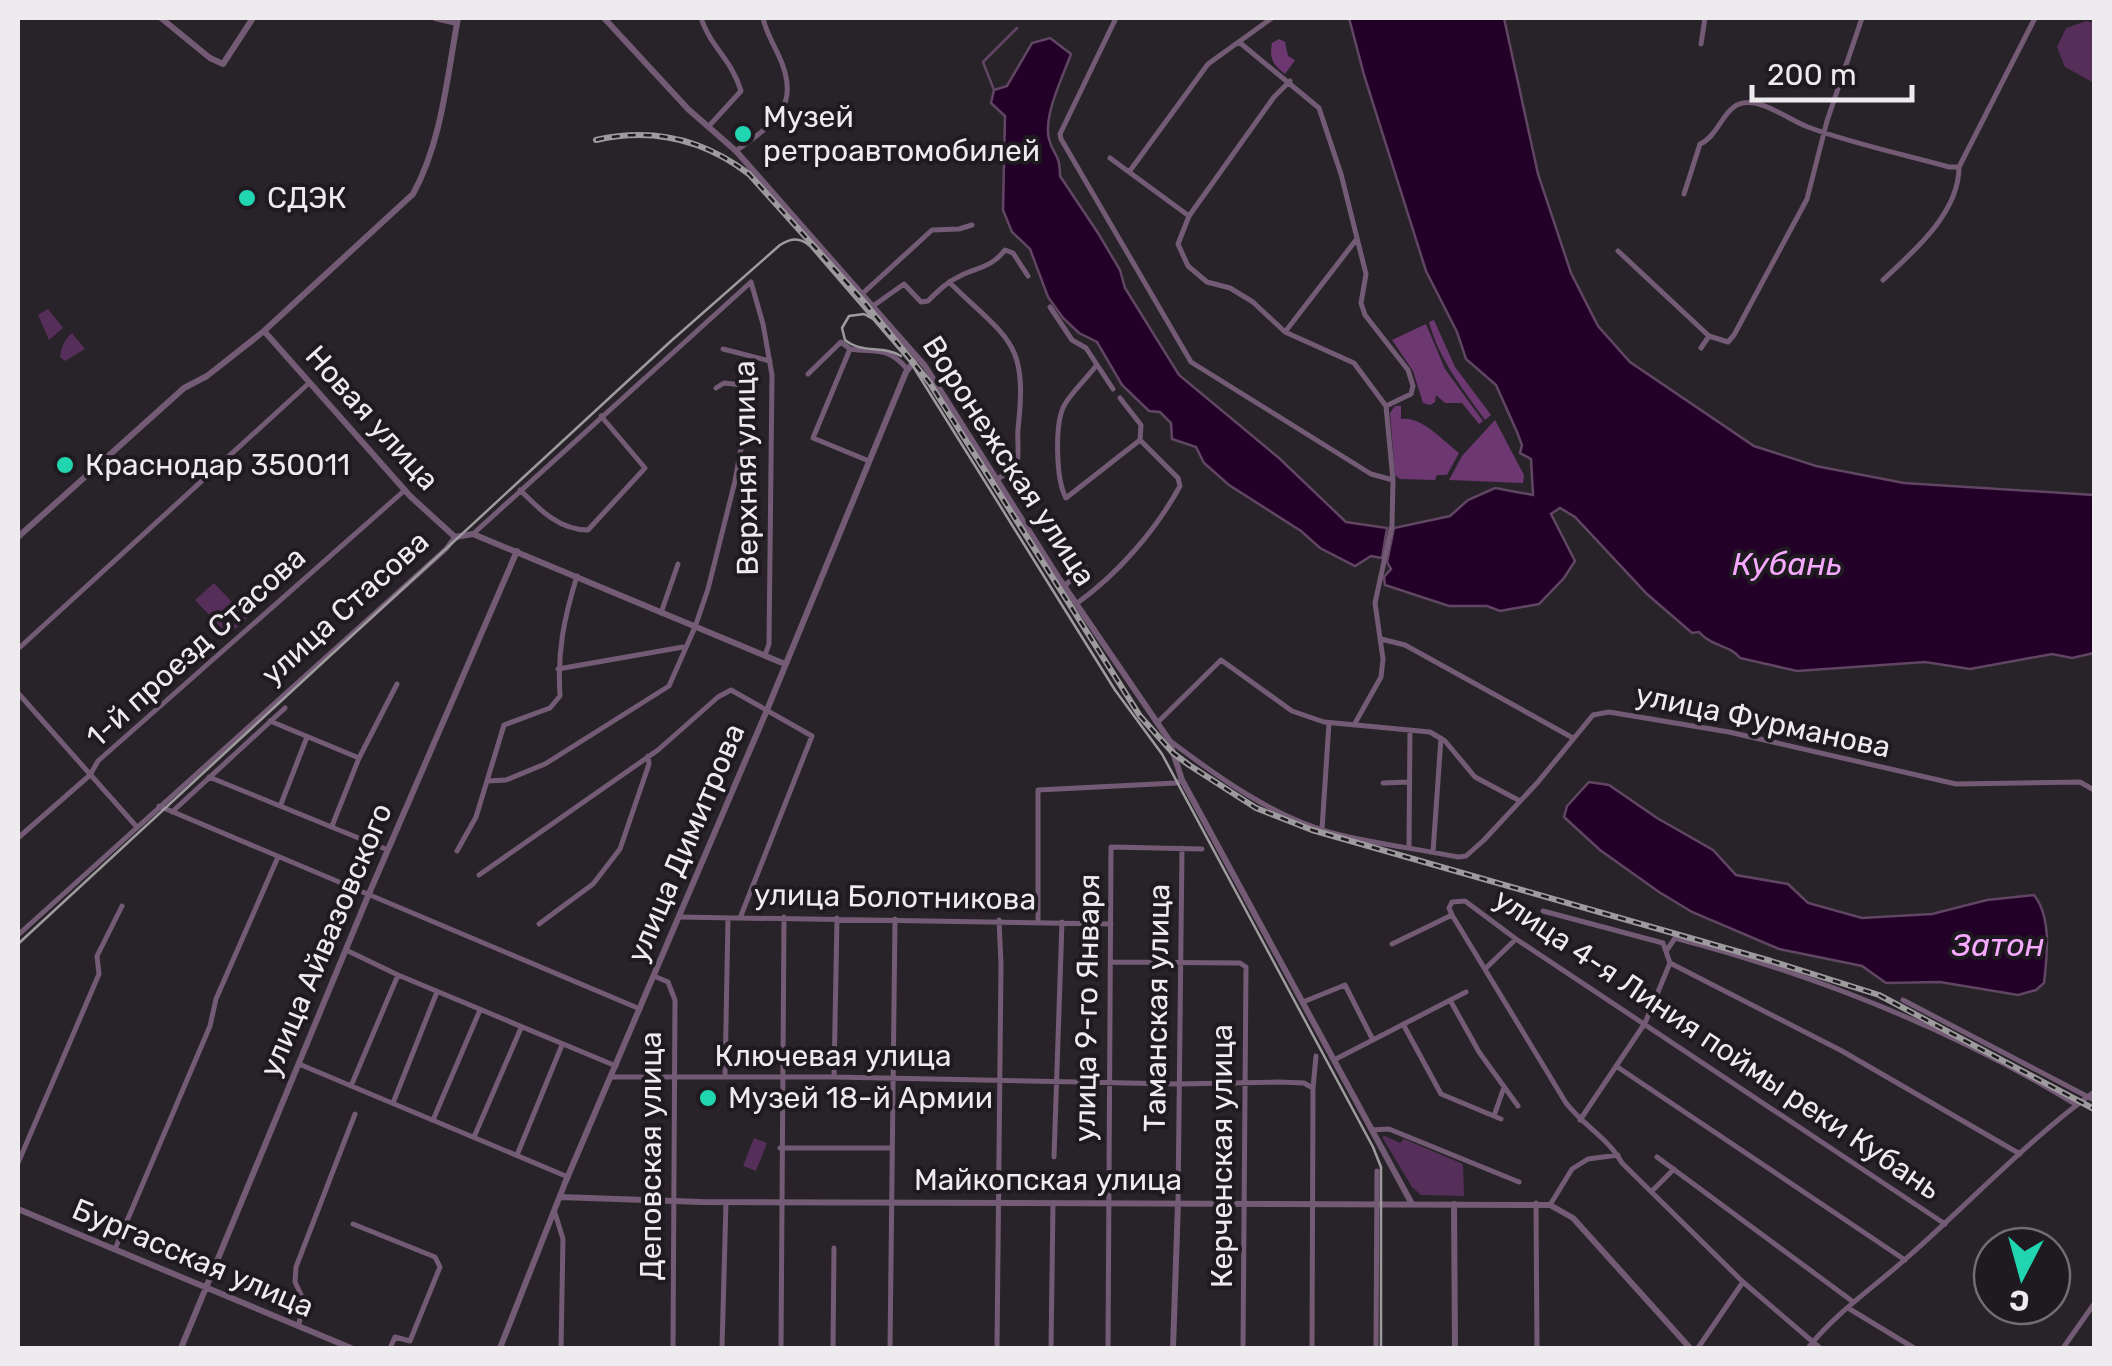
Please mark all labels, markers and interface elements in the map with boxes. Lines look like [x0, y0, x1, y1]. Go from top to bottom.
scale bar [1752, 40, 1912, 102]
text: 200 m [1767, 57, 1857, 93]
place label: Музей ретроавтомобилей [763, 99, 1040, 169]
marker: Музей ретроавтомобилей [732, 123, 754, 145]
place label: СДЭК [267, 180, 347, 216]
marker: СДЭК [236, 187, 258, 209]
street label: Воронежская улица [915, 329, 1103, 593]
street label: Новая улица [298, 338, 446, 498]
street label: Верхняя улица [726, 360, 766, 576]
place label: Краснодар 350011 [85, 447, 350, 483]
marker: Краснодар 350011 [54, 454, 76, 476]
street label: улица Стасова [254, 523, 436, 693]
street label: 1-й проезд Стасова [79, 539, 313, 755]
water label: Кубань [1732, 545, 1842, 583]
street label: улица Фурманова [1632, 676, 1894, 766]
street label: улица Димитрова [619, 718, 753, 968]
street label: улица Айвазовского [252, 798, 400, 1082]
street label: улица 9-го Января [1067, 874, 1107, 1142]
street label: улица Болотникова [754, 877, 1036, 917]
street label: улица 4-я Линия поймы реки Кубань [1487, 881, 1947, 1207]
street label: Таманская улица [1137, 884, 1177, 1132]
water label: Затон [1951, 926, 2044, 964]
street label: Керченская улица [1204, 1024, 1240, 1288]
street label: Деповская улица [633, 1031, 669, 1281]
street label: Ключевая улица [714, 1038, 952, 1074]
place label: Музей 18-й Армии [728, 1080, 993, 1116]
marker: Музей 18-й Армии [697, 1087, 719, 1109]
street label: Майкопская улица [914, 1162, 1182, 1198]
street label: Бургасская улица [67, 1191, 319, 1325]
north arrow [1972, 1226, 2072, 1326]
text: С [2008, 1283, 2031, 1318]

